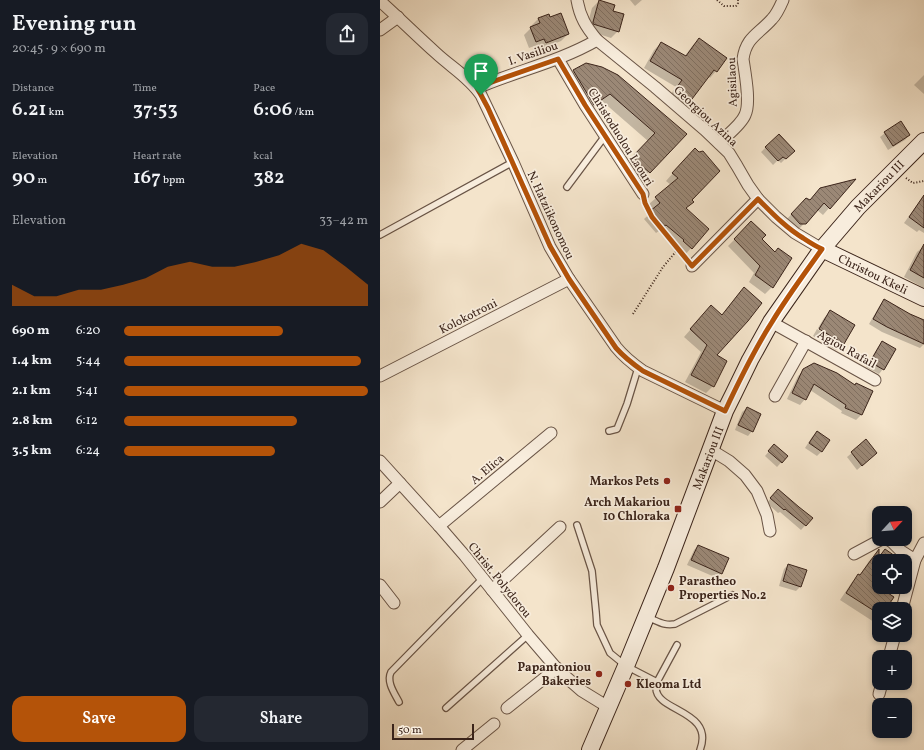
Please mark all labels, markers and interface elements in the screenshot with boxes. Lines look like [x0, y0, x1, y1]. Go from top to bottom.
text: Evening run [12, 9, 137, 40]
button: share [326, 13, 368, 55]
street label: I. Vasiliou [506, 38, 560, 70]
text: 20:45 · 9 × 690 m [12, 40, 106, 58]
pin [464, 54, 498, 95]
street label: Agisilaou [724, 57, 742, 107]
icon: arrive [470, 60, 492, 82]
text: Distance [12, 81, 54, 96]
text: Time [133, 81, 157, 96]
text: Pace [253, 81, 275, 96]
street label: Georgiou Azina [670, 83, 741, 151]
street label: Christoduolou Laouri [584, 86, 657, 190]
text: 6.21 [12, 96, 46, 124]
text: 37:53 [133, 96, 178, 124]
text: 6:06 [253, 96, 292, 124]
text: km [46, 105, 64, 120]
text: /km [292, 105, 314, 120]
text: Elevation [12, 149, 58, 164]
text: Heart rate [133, 149, 181, 164]
text: kcal [253, 149, 273, 164]
street label: Makariou III [851, 157, 909, 216]
text: 90 [12, 164, 35, 192]
text: 167 [133, 164, 161, 192]
text: 382 [253, 164, 285, 192]
street label: N. Hatziikonomou [523, 169, 578, 262]
text: m [35, 173, 47, 188]
text: bpm [161, 173, 185, 188]
text: Elevation [12, 212, 66, 230]
text: 33–42 m [319, 212, 368, 230]
street label: Christou Kkeli [835, 251, 910, 299]
street label: Kolokotroni [437, 295, 500, 338]
text: 690 m [12, 322, 50, 340]
text: 6:20 [76, 322, 100, 340]
street label: Agiou Rafail [814, 327, 879, 373]
text: 1.4 km [12, 352, 52, 370]
text: 5:44 [76, 352, 101, 370]
text: 2.1 km [12, 382, 51, 400]
text: 5:41 [76, 382, 98, 400]
text: 2.8 km [12, 412, 53, 430]
text: 6:12 [76, 412, 98, 430]
street label: Makariou III [690, 424, 728, 492]
text: 3.5 km [12, 442, 52, 460]
text: 6:24 [76, 442, 100, 460]
street label: A. Elica [467, 451, 508, 489]
place label: Markos Pets [590, 474, 659, 490]
marker: Markos Pets [662, 476, 672, 486]
place label: Arch Makariou 10 Chloraka [584, 495, 671, 525]
marker: Arch Makariou 10 Chloraka [673, 504, 683, 514]
north arrow [872, 506, 912, 546]
map controls [872, 506, 912, 738]
street label: Christ. Polydorou [464, 540, 535, 622]
button: locate [872, 554, 912, 594]
place label: Parastheo Properties No.2 [679, 574, 766, 604]
marker: Parastheo Properties No.2 [666, 583, 676, 593]
button: layers [872, 602, 912, 642]
button: + [872, 650, 912, 690]
place label: Papantoniou Bakeries [517, 660, 592, 690]
marker: Papantoniou Bakeries [594, 669, 604, 679]
place label: Kleoma Ltd [636, 677, 702, 693]
marker: Kleoma Ltd [623, 679, 633, 689]
button: Save [12, 696, 186, 742]
button: Share [194, 696, 368, 742]
button: − [872, 698, 912, 738]
scale bar [392, 722, 474, 741]
text: 50 m [398, 723, 422, 738]

